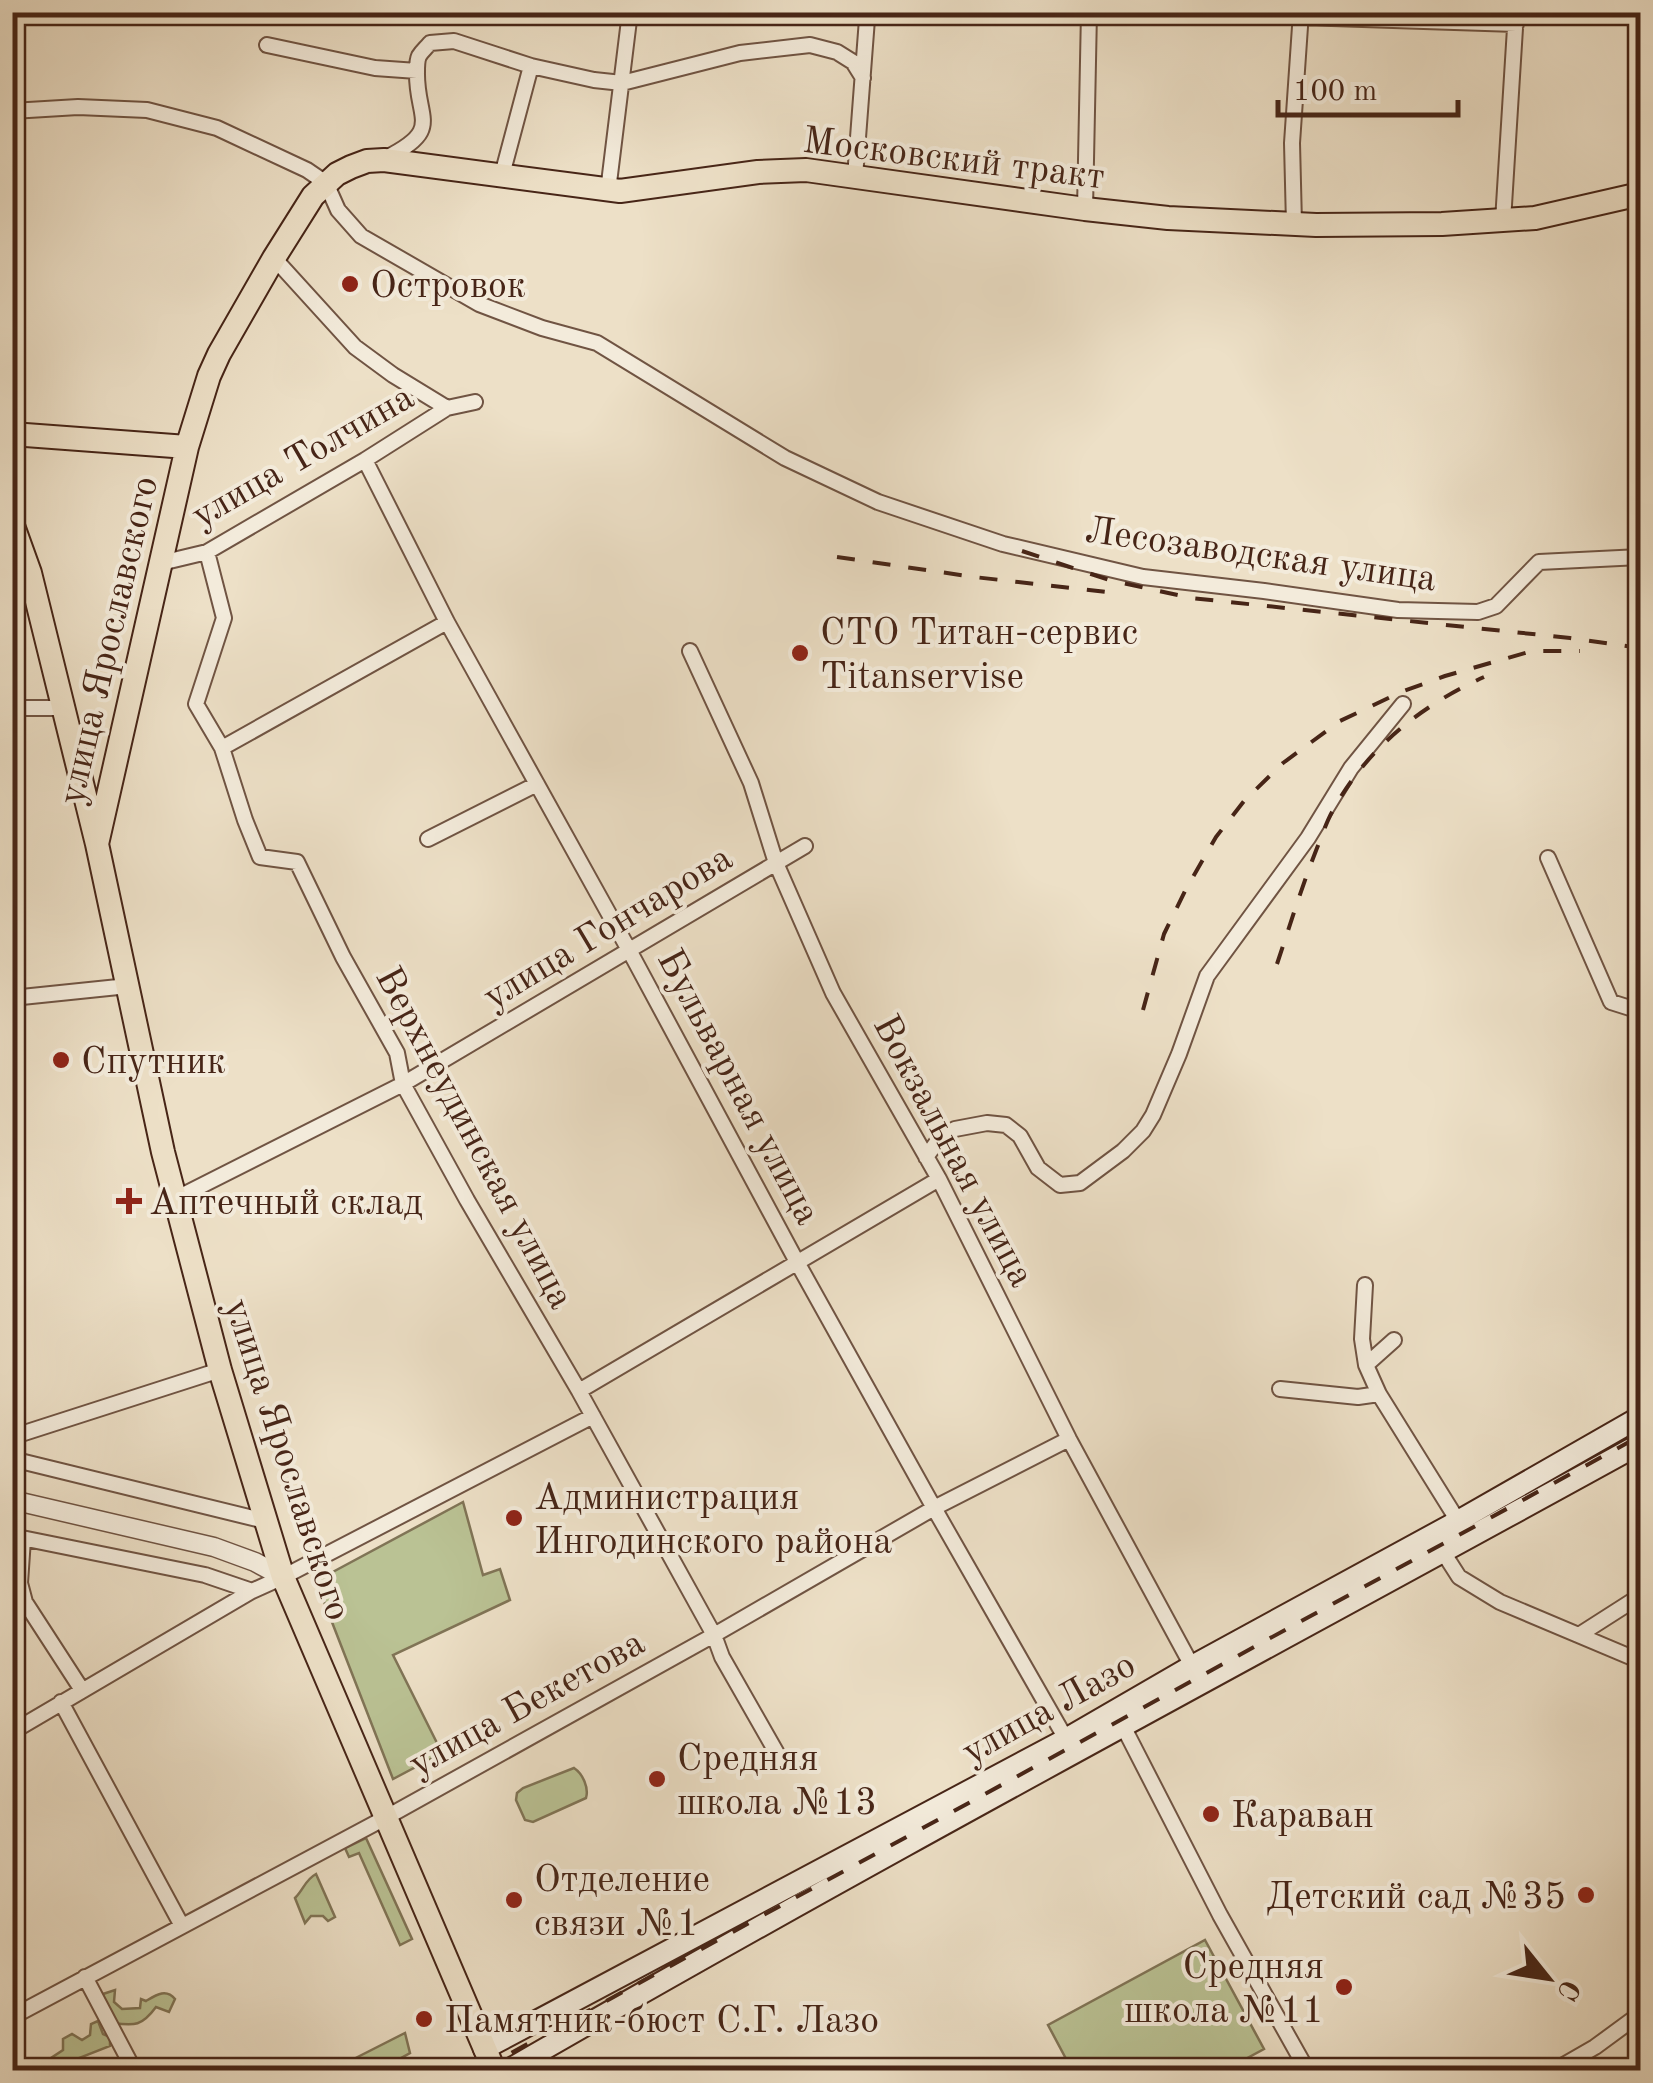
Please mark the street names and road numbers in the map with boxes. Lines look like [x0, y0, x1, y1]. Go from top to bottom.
street label: Московский тракт [800, 123, 1107, 197]
street label: улица Толчина [186, 379, 421, 536]
street label: улица Ярославского [54, 473, 166, 808]
street label: Лесозаводская улица [1082, 512, 1439, 599]
street label: улица Гончарова [478, 839, 740, 1018]
street label: Бульварная улица [649, 944, 826, 1231]
street label: Верхнеудинская улица [367, 961, 580, 1316]
street label: Вокзальная улица [865, 1009, 1040, 1294]
street label: улица Ярославского [216, 1294, 356, 1625]
street label: улица Бекетова [403, 1624, 652, 1785]
street label: улица Лазо [956, 1647, 1142, 1773]

